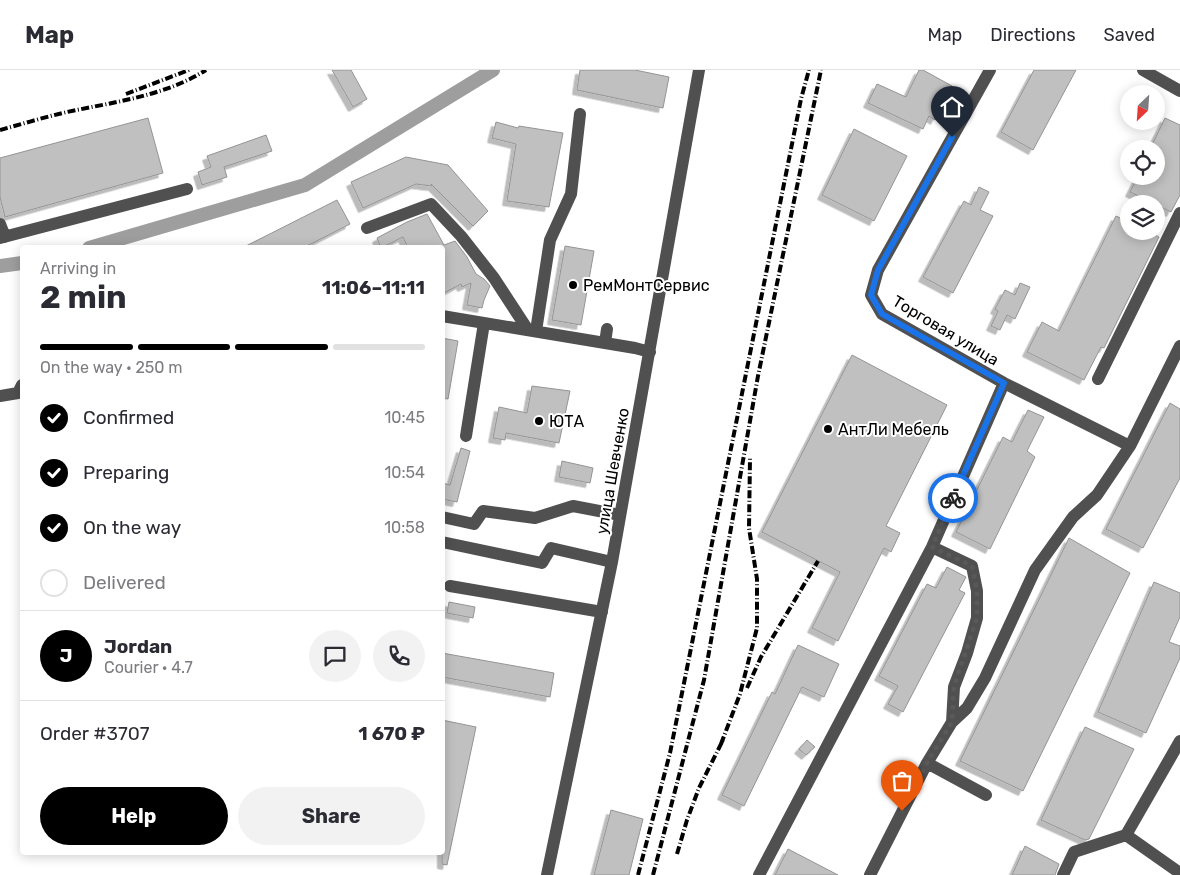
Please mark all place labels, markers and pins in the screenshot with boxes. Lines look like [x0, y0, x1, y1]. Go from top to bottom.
pin [931, 86, 973, 137]
place label: РемМонтСервис [583, 276, 710, 295]
marker: РемМонтСервис [567, 279, 579, 291]
place label: ЮТА [549, 412, 584, 431]
marker: ЮТА [533, 415, 545, 427]
place label: АнтЛи Мебель [838, 420, 949, 439]
marker: АнтЛи Мебель [822, 423, 834, 435]
pin [881, 760, 923, 811]

